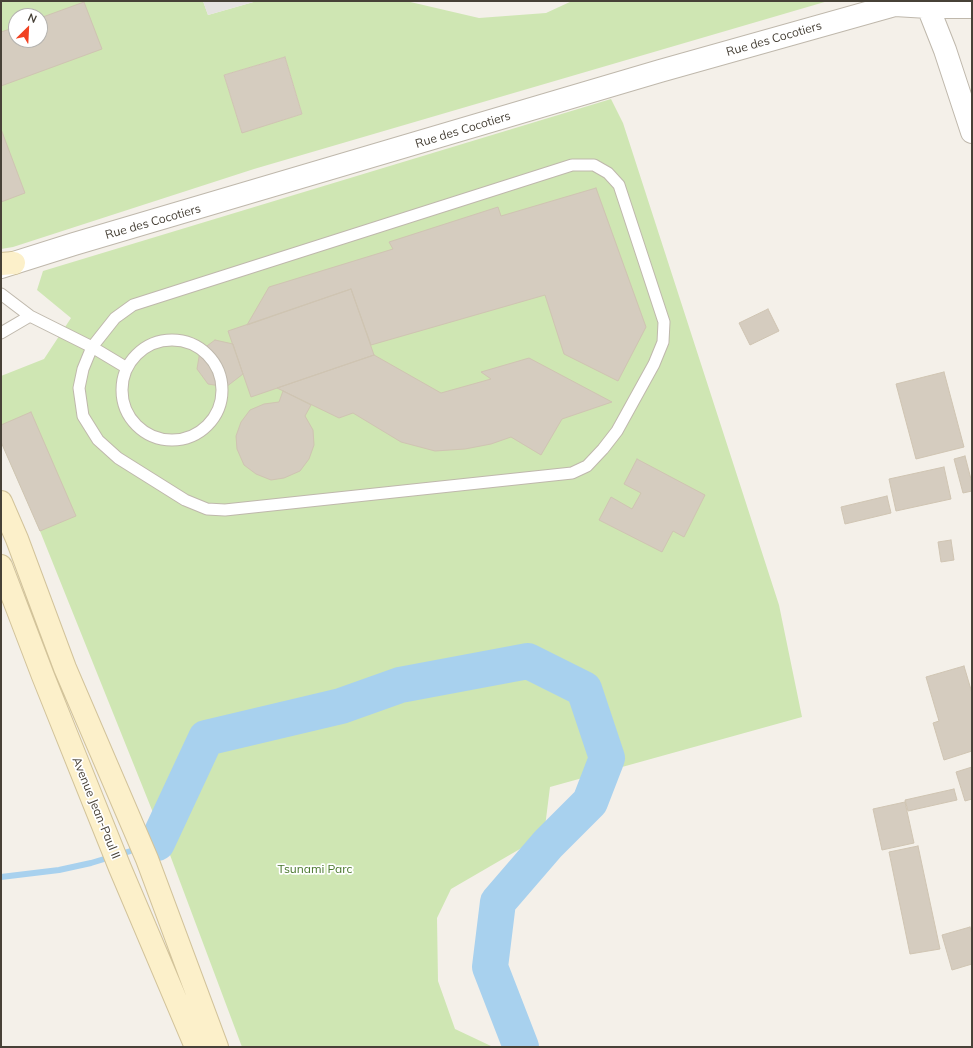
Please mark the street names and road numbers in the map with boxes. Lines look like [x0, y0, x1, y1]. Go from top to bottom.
street label: Rue des Cocotiers [725, 18, 823, 60]
street label: Rue des Cocotiers [414, 109, 512, 151]
street label: Rue des Cocotiers [104, 201, 202, 243]
street label: Avenue Jean-Paul II [69, 755, 123, 861]

